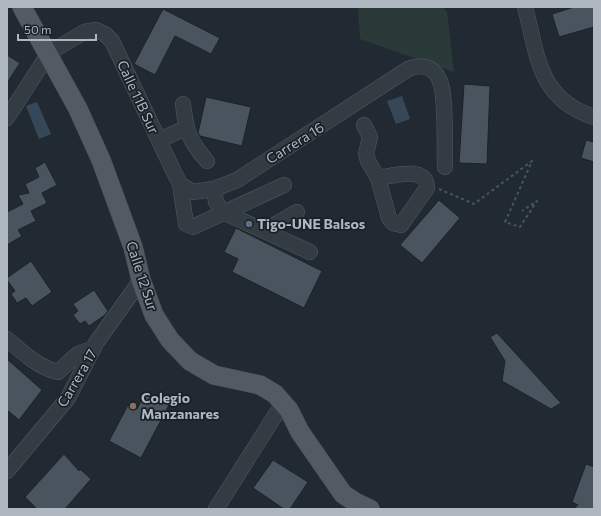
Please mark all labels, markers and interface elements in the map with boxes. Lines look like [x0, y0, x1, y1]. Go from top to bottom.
scale bar [18, 16, 96, 42]
text: 50 m [24, 22, 52, 36]
street label: Calle 11B Sur [114, 57, 163, 137]
street label: Carrera 16 [263, 118, 327, 167]
place label: Tigo-UNE Balsos [257, 215, 366, 232]
marker: Tigo-UNE Balsos [244, 219, 254, 229]
street label: Calle 12 Sur [123, 239, 162, 313]
street label: Carrera 17 [53, 346, 100, 410]
place label: Colegio Manzanares [141, 389, 220, 422]
marker: Colegio Manzanares [128, 401, 138, 411]

